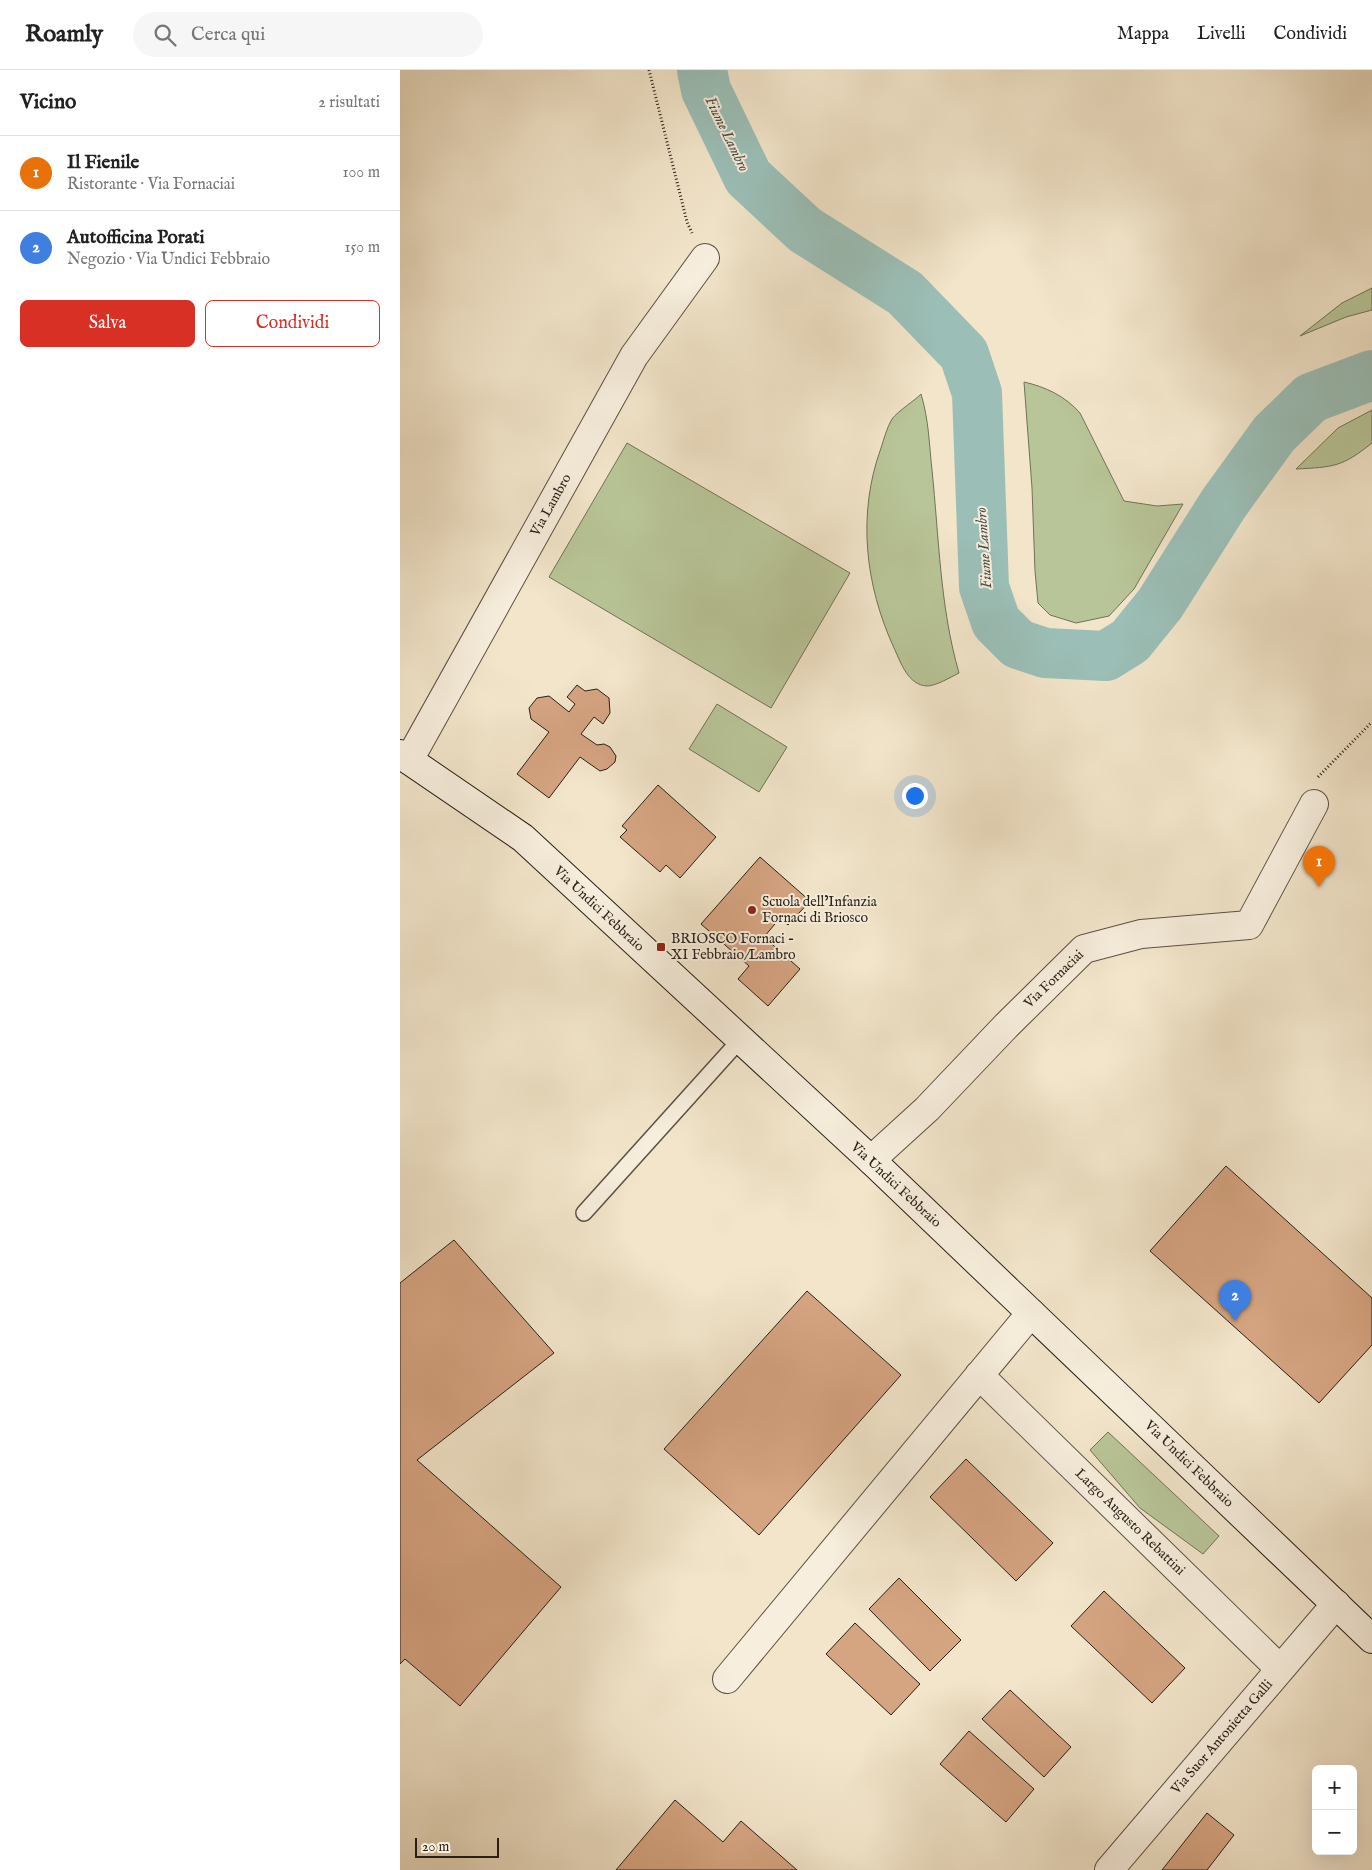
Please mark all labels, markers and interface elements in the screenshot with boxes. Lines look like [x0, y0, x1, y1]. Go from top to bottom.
search box [133, 12, 483, 57]
text: Roamly [25, 19, 103, 50]
icon: search [151, 21, 179, 49]
text: Cerca qui [191, 23, 265, 47]
text: Mappa [1117, 23, 1169, 46]
text: Livelli [1197, 23, 1245, 46]
text: Condividi [1273, 23, 1347, 46]
text: Vicino [20, 89, 76, 116]
text: 2 risultati [318, 93, 380, 113]
water label: Fiume Lambro [701, 93, 753, 175]
text: Il Fienile [67, 151, 139, 175]
text: 1 [33, 163, 39, 183]
text: 100 m [343, 163, 380, 183]
text: Ristorante · Via Fornaciai [67, 175, 235, 195]
text: Autofficina Porati [67, 226, 205, 250]
text: 2 [32, 238, 40, 258]
text: 150 m [345, 238, 380, 258]
text: Negozio · Via Undici Febbraio [67, 250, 270, 270]
button: Salva [20, 300, 195, 347]
button: Condividi [205, 300, 380, 347]
street label: Via Lambro [526, 470, 576, 540]
water label: Fiume Lambro [972, 507, 996, 589]
your location [902, 783, 928, 809]
pin: 1 [1303, 846, 1335, 887]
street label: Via Undici Febbraio [549, 862, 648, 956]
place label: Scuola dell’Infanzia Fornaci di Briosco [762, 893, 878, 927]
marker: Scuola dell’Infanzia Fornaci di Briosco [746, 904, 758, 916]
place label: BRIOSCO Fornaci - XI Febbraio/Lambro [671, 930, 796, 964]
marker: BRIOSCO Fornaci - XI Febbraio/Lambro [655, 941, 667, 953]
street label: Via Fornaciai [1020, 946, 1088, 1013]
street label: Via Undici Febbraio [846, 1138, 945, 1232]
pin: 2 [1219, 1280, 1251, 1321]
street label: Via Undici Febbraio [1140, 1416, 1238, 1512]
street label: Largo Augusto Rebattini [1071, 1465, 1189, 1579]
street label: Via Suor Antonietta Galli [1167, 1676, 1277, 1799]
map controls [1312, 1765, 1357, 1855]
button: + [1312, 1765, 1357, 1810]
button: − [1312, 1810, 1357, 1855]
scale bar [415, 1835, 499, 1858]
text: 20 m [422, 1838, 449, 1856]

